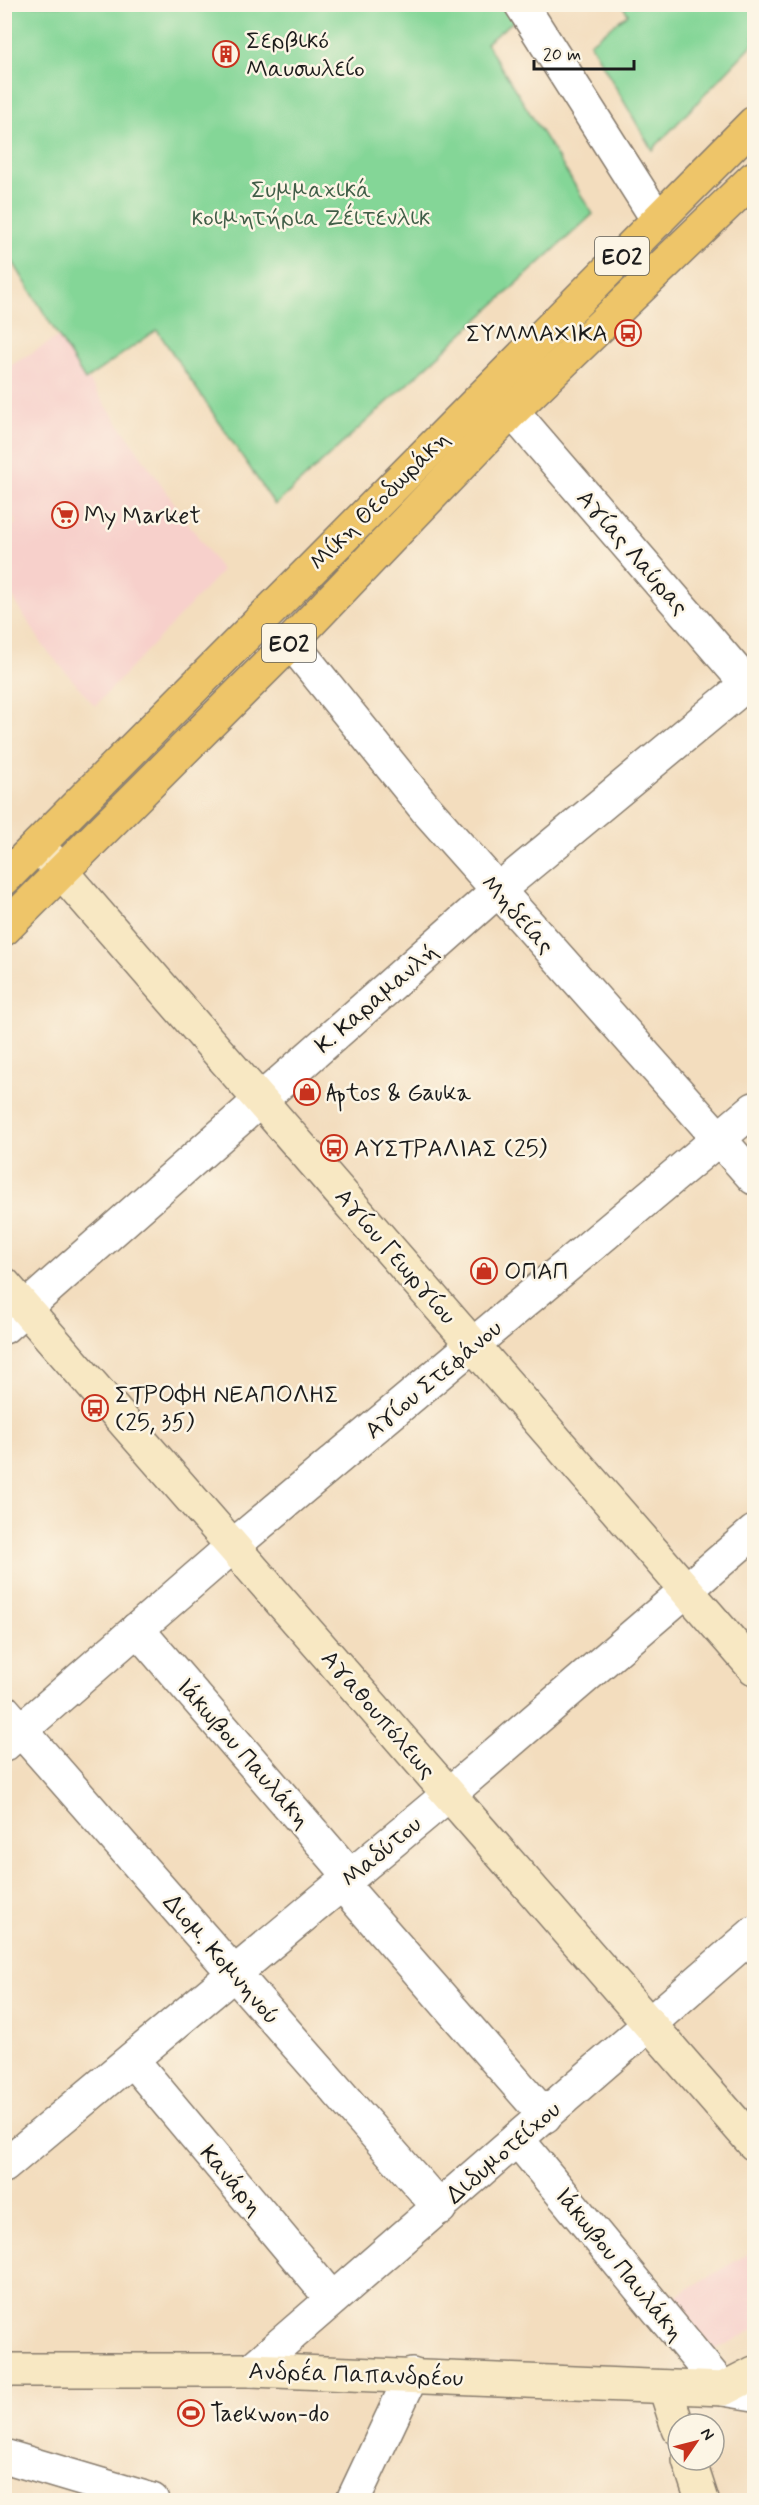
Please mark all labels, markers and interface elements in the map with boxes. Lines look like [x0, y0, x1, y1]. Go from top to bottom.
place label: Σερβικό Μαυσωλείο [246, 26, 365, 85]
scale bar [534, 33, 634, 71]
building icon: Σερβικό Μαυσωλείο [211, 39, 241, 69]
text: 20 m [543, 43, 581, 67]
park label: Συμμαχικά κοιμητήρια Ζέιτενλικ [192, 175, 430, 234]
road number: ΕΟ2 [595, 237, 649, 275]
bus stop icon: ΣΥΜΜΑΧΙΚΑ [613, 318, 643, 348]
place label: ΣΥΜΜΑΧΙΚΑ [466, 319, 608, 350]
street label: Μίκη Θεοδωράκη [303, 424, 457, 578]
street label: Αγίας Λαύρας [569, 484, 695, 622]
supermarket icon: My Market [50, 500, 80, 530]
place label: My Market [84, 501, 201, 532]
road number: ΕΟ2 [262, 624, 316, 662]
street label: Μηδείας [473, 869, 560, 961]
street label: Κ. Καραμανλή [309, 937, 445, 1061]
shop icon: Aptos & Gauka [292, 1077, 322, 1107]
place label: Aptos & Gauka [326, 1078, 471, 1112]
bus stop icon: ΑΥΣΤΡΑΛΙΑΣ (25) [319, 1133, 349, 1163]
place label: ΑΥΣΤΡΑΛΙΑΣ (25) [354, 1134, 548, 1165]
street label: Αγίου Γεωργίου [327, 1182, 463, 1332]
shop icon: ΟΠΑΠ [469, 1256, 499, 1286]
place label: ΟΠΑΠ [504, 1257, 569, 1288]
street label: Αγίου Στεφάνου [359, 1313, 509, 1447]
place label: ΣΤΡΟΦΗ ΝΕΑΠΟΛΗΣ (25, 35) [115, 1380, 339, 1439]
bus stop icon: ΣΤΡΟΦΗ ΝΕΑΠΟΛΗΣ (25, 35) [80, 1393, 110, 1423]
street label: Αγαθουπόλεως [313, 1644, 442, 1786]
street label: Ιάκωβου Παυλάκη [169, 1672, 317, 1836]
street label: Μαδύτου [335, 1809, 429, 1895]
street label: Διομ. Κομνηνού [155, 1888, 286, 2032]
street label: Διδυμοτείχου [440, 2095, 568, 2211]
street label: Κανάρη [192, 2139, 270, 2223]
street label: Ιάκωβου Παυλάκη [547, 2182, 690, 2348]
street label: Ανδρέα Παπανδρέου [248, 2355, 464, 2395]
sports icon: Taekwon-do [176, 2398, 206, 2428]
place label: Taekwon-do [210, 2399, 330, 2430]
north arrow [666, 2412, 726, 2472]
text: N [695, 2424, 719, 2445]

